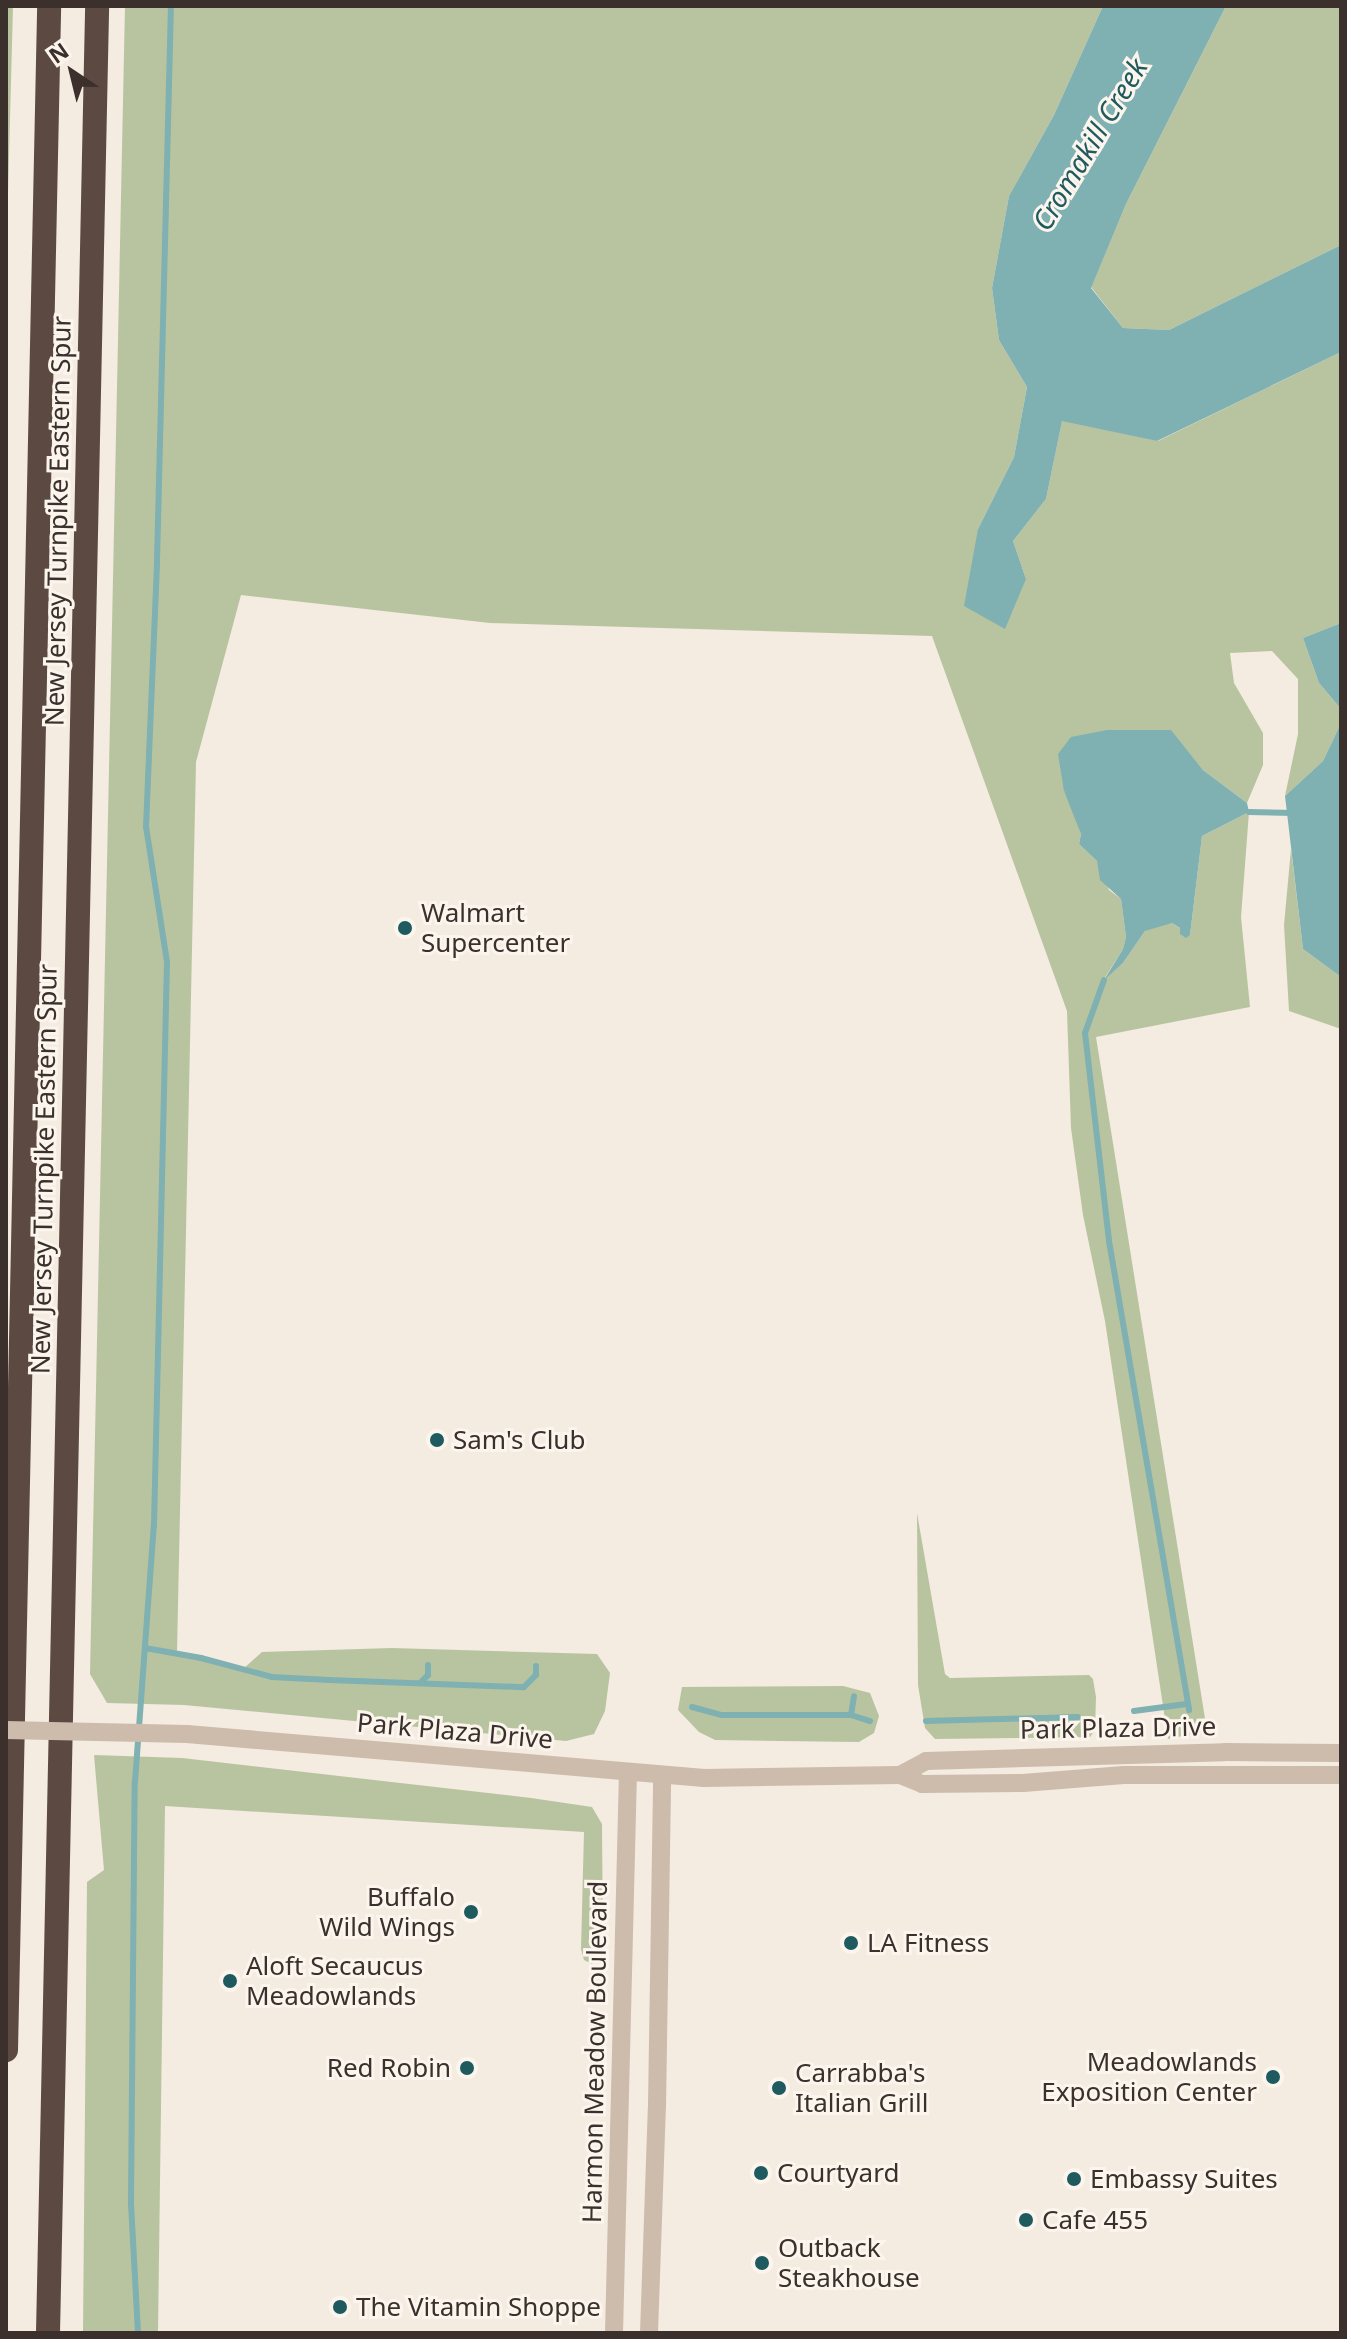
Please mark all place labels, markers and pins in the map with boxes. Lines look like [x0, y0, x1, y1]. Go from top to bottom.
place label: Walmart Supercenter [421, 897, 570, 958]
marker: Walmart Supercenter [396, 919, 414, 937]
place label: Sam's Club [453, 1424, 585, 1456]
marker: Sam's Club [428, 1431, 446, 1449]
place label: Buffalo Wild Wings [319, 1881, 455, 1942]
marker: Buffalo Wild Wings [462, 1903, 480, 1921]
place label: LA Fitness [867, 1927, 989, 1959]
marker: LA Fitness [842, 1934, 860, 1952]
place label: Aloft Secaucus Meadowlands [246, 1950, 423, 2012]
marker: Aloft Secaucus Meadowlands [221, 1972, 239, 1990]
place label: Meadowlands Exposition Center [1041, 2046, 1257, 2108]
place label: Red Robin [327, 2052, 451, 2084]
place label: Carrabba's Italian Grill [795, 2057, 928, 2118]
marker: Red Robin [458, 2059, 476, 2077]
marker: Meadowlands Exposition Center [1264, 2068, 1282, 2086]
marker: Carrabba's Italian Grill [770, 2079, 788, 2097]
place label: Courtyard [777, 2157, 899, 2189]
place label: Embassy Suites [1090, 2163, 1278, 2195]
marker: Courtyard [752, 2164, 770, 2182]
marker: Embassy Suites [1065, 2170, 1083, 2188]
place label: Cafe 455 [1042, 2204, 1148, 2236]
marker: Cafe 455 [1017, 2211, 1035, 2229]
place label: Outback Steakhouse [778, 2232, 920, 2294]
marker: Outback Steakhouse [753, 2254, 771, 2272]
place label: The Vitamin Shoppe [356, 2291, 601, 2323]
marker: The Vitamin Shoppe [331, 2298, 349, 2316]

